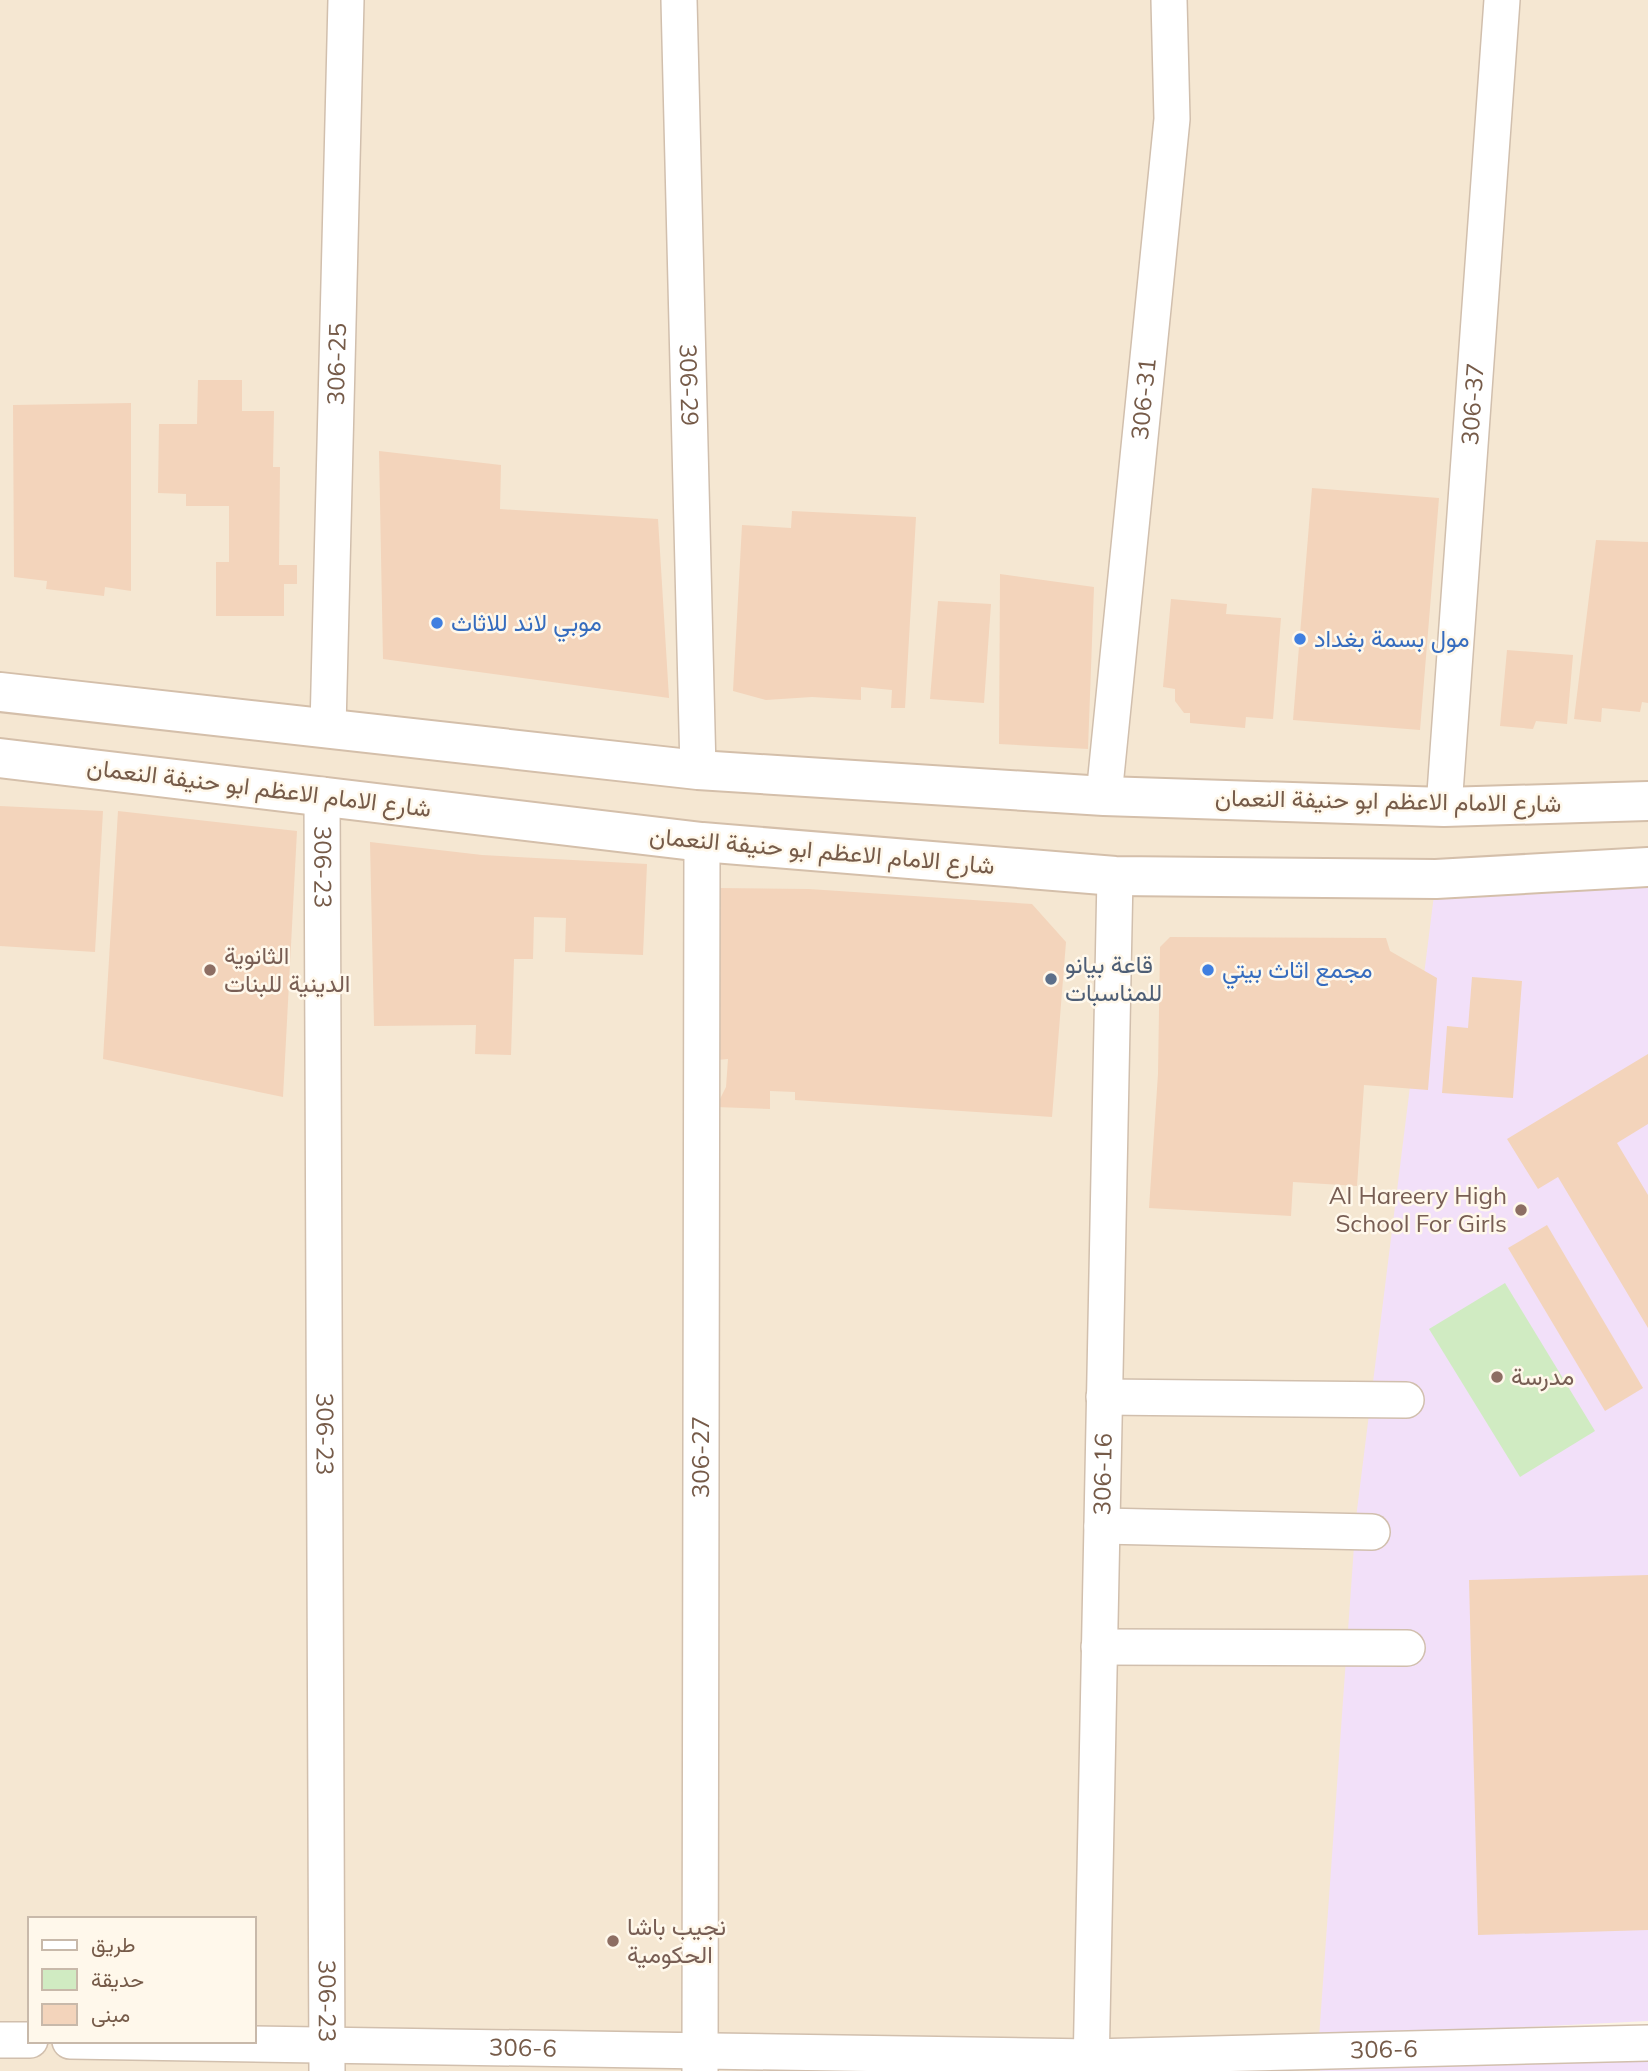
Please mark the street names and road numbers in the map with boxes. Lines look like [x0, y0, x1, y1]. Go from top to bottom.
street label: 306-25 [320, 323, 352, 406]
street label: 306-29 [673, 343, 706, 426]
street label: 306-31 [1124, 356, 1162, 441]
street label: 306-37 [1454, 362, 1490, 446]
street label: شارع الامام الاعظم ابو حنيفة النعمان [85, 751, 433, 825]
street label: شارع الامام الاعظم ابو حنيفة النعمان [1215, 782, 1561, 820]
street label: شارع الامام الاعظم ابو حنيفة النعمان [648, 820, 996, 882]
street label: 306-23 [308, 826, 338, 908]
street label: 306-23 [310, 1393, 341, 1475]
street label: 306-27 [685, 1416, 715, 1498]
street label: 306-16 [1086, 1433, 1118, 1516]
street label: 306-23 [313, 1960, 343, 2042]
street label: 306-6 [489, 2032, 557, 2063]
street label: 306-6 [1349, 2033, 1418, 2064]

